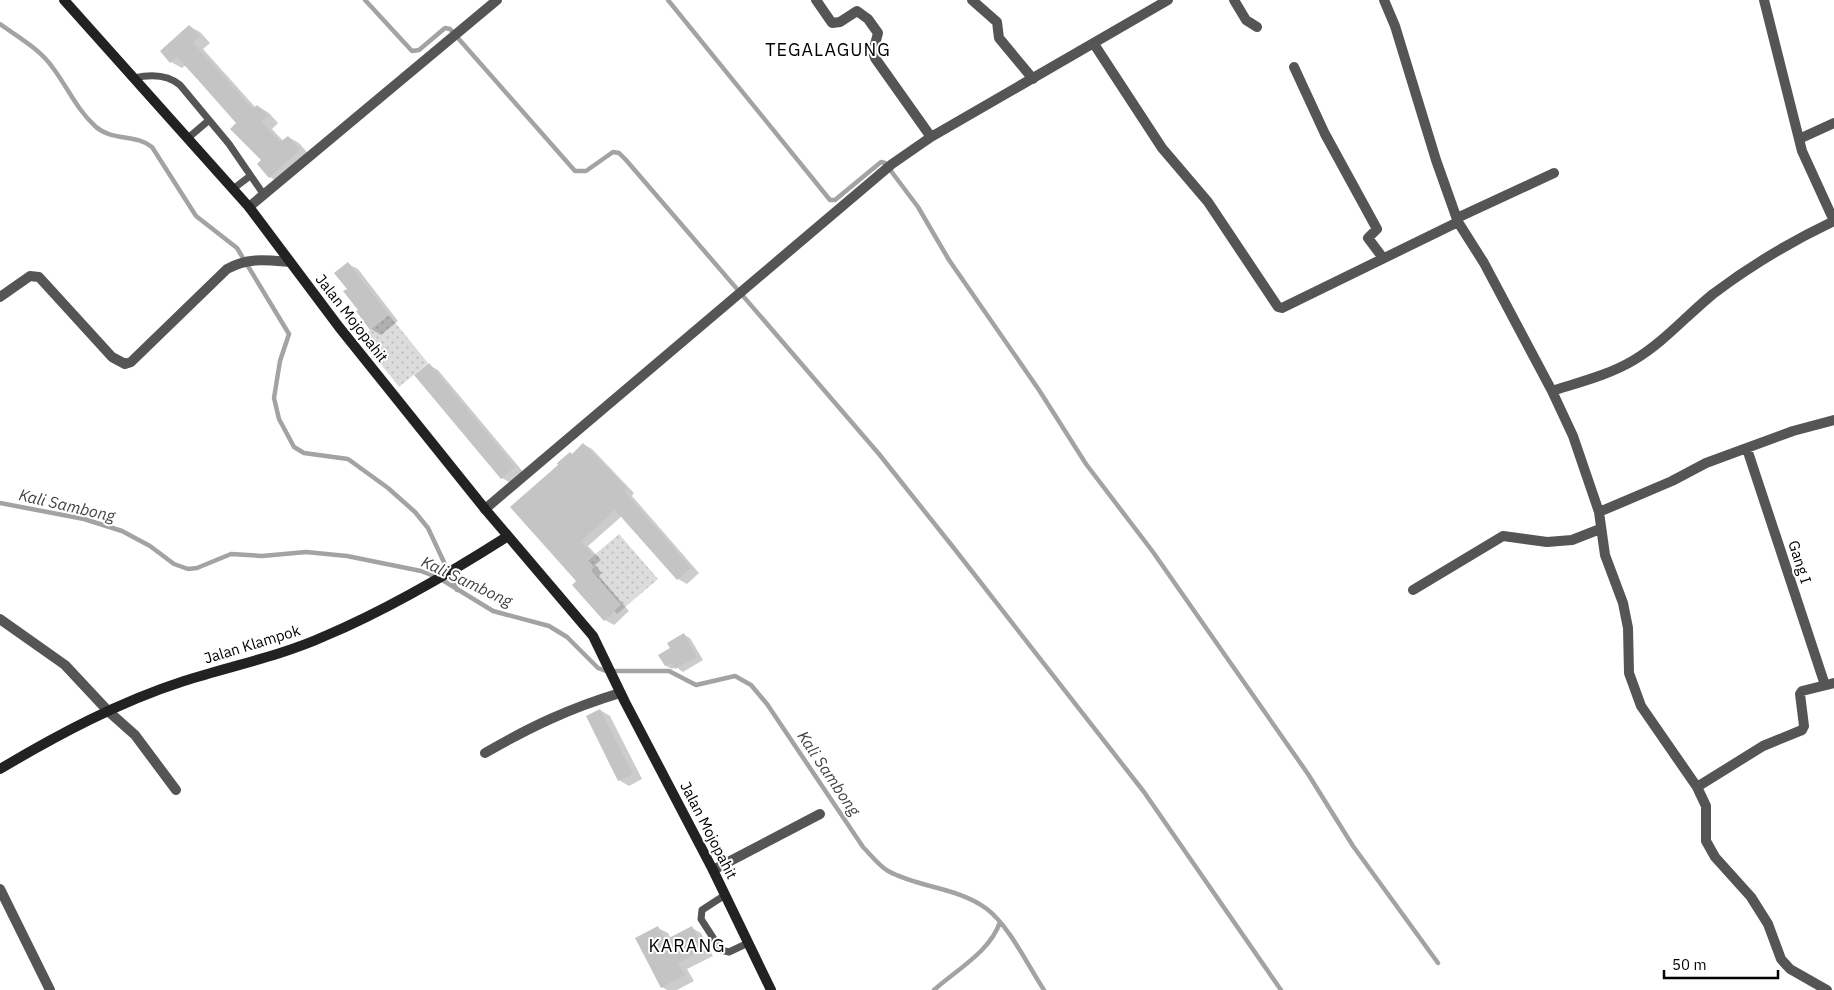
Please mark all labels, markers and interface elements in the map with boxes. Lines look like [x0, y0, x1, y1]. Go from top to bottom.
district label: TEGALAGUNG [765, 38, 891, 61]
street label: Jalan Mojopahit [312, 270, 392, 366]
water label: Kali Sambong [17, 484, 118, 526]
street label: Gang I [1784, 538, 1816, 586]
water label: Kali Sambong [418, 551, 516, 611]
street label: Jalan Klampok [202, 620, 302, 668]
water label: Kali Sambong [793, 727, 865, 820]
street label: Jalan Mojopahit [676, 778, 742, 882]
district label: KARANG [648, 934, 726, 957]
scale bar [1664, 948, 1778, 980]
text: 50 m [1672, 955, 1707, 974]

